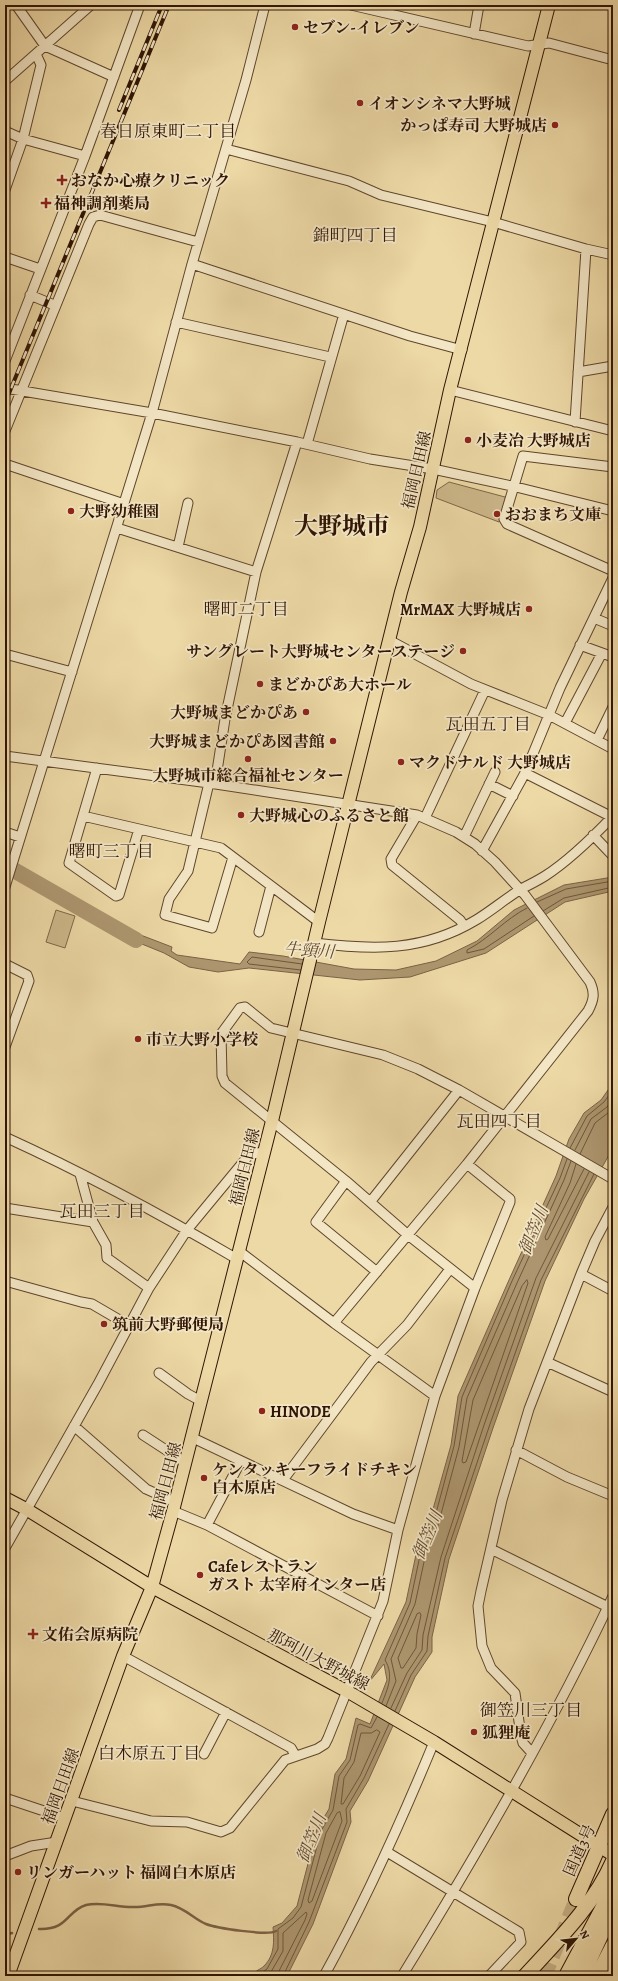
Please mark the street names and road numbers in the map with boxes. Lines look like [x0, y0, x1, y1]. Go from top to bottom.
street label: 福岡日田線 [397, 429, 437, 512]
street label: 福岡日田線 [225, 1126, 265, 1209]
street label: 福岡日田線 [145, 1440, 187, 1523]
street label: 那珂川大野城線 [264, 1624, 373, 1696]
street label: 福岡日田線 [37, 1745, 85, 1828]
street label: 国道3号 [559, 1821, 601, 1880]

